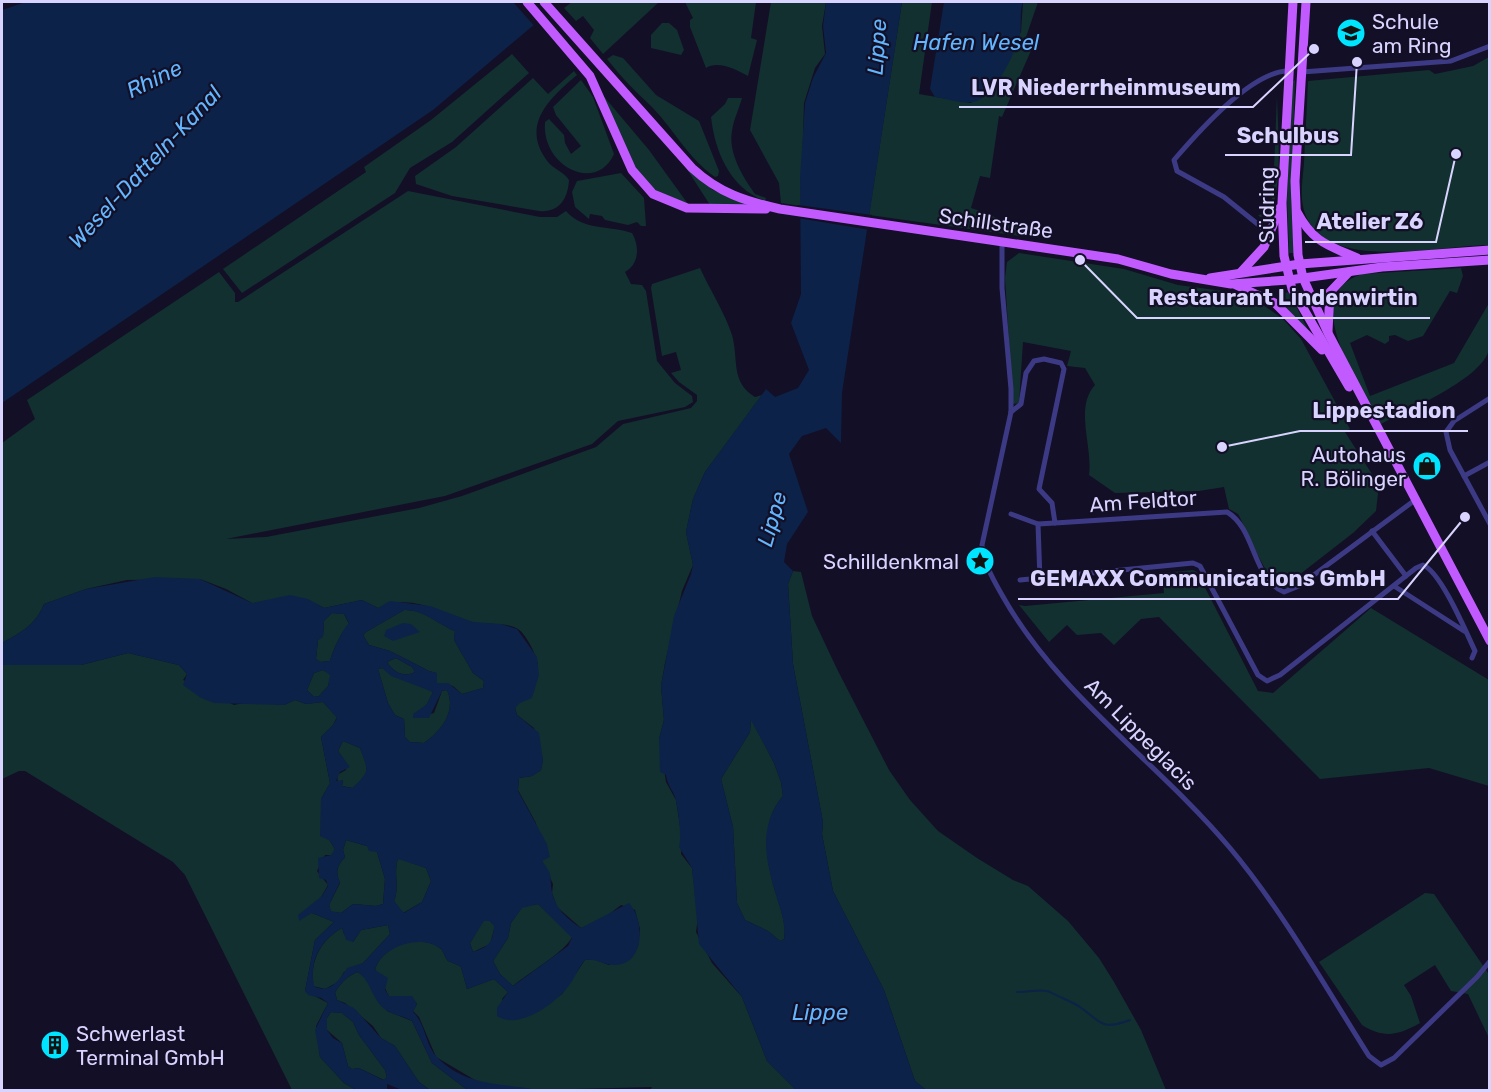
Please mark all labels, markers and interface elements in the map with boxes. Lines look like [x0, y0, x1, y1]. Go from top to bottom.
place label: Schule am Ring [1372, 9, 1452, 58]
school or university icon: Schule am Ring [1335, 17, 1367, 49]
water label: Lippe [862, 18, 892, 76]
water label: Hafen Wesel [913, 29, 1040, 56]
water label: Rhine [122, 54, 186, 104]
callout: LVR Niederrheinmuseum [959, 67, 1253, 107]
text: LVR Niederrheinmuseum [971, 74, 1241, 101]
water label: Wesel-Datteln-Kanal [63, 80, 228, 254]
callout: Schulbus [1225, 115, 1351, 155]
text: Schulbus [1237, 122, 1339, 149]
street label: Südring [1254, 167, 1279, 243]
callout: Atelier Z6 [1305, 202, 1436, 242]
street label: Schillstraße [937, 203, 1055, 243]
text: Atelier Z6 [1317, 208, 1423, 235]
callout: Restaurant Lindenwirtin [1137, 278, 1430, 318]
text: Restaurant Lindenwirtin [1148, 284, 1418, 311]
callout: Lippestadion [1300, 391, 1468, 431]
text: Lippestadion [1312, 397, 1456, 424]
place label: Autohaus R. Bölinger [1301, 442, 1406, 491]
shop icon: Autohaus R. Bölinger [1411, 450, 1443, 482]
street label: Am Feldtor [1089, 485, 1198, 517]
water label: Lippe [751, 488, 793, 550]
place icon: Schilldenkmal [964, 545, 996, 577]
place label: Schilldenkmal [823, 549, 959, 574]
callout: GEMAXX Communications GmbH [1018, 559, 1398, 599]
text: GEMAXX Communications GmbH [1030, 565, 1386, 592]
street label: Am Lippeglacis [1080, 673, 1202, 795]
water label: Lippe [792, 999, 848, 1026]
place label: Schwerlast Terminal GmbH [76, 1021, 225, 1070]
building icon: Schwerlast Terminal GmbH [39, 1029, 71, 1061]

